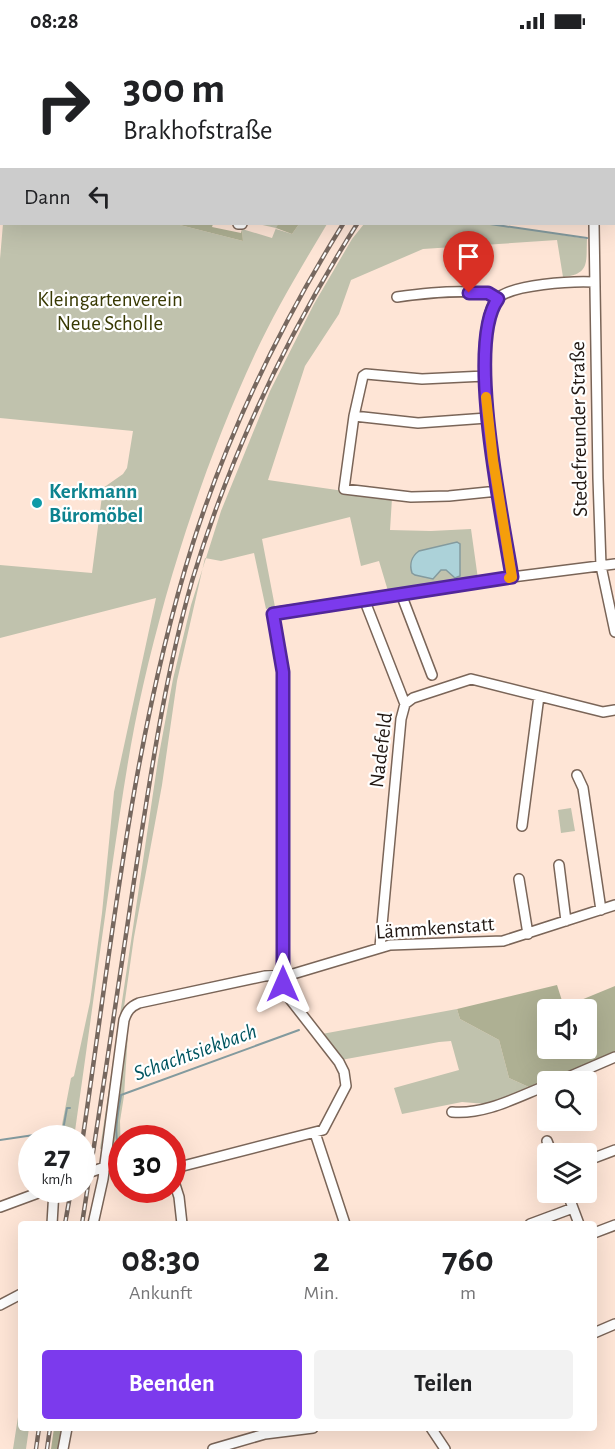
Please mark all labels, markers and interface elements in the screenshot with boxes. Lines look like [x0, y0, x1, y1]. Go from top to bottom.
text: 08:28 [30, 10, 79, 32]
icon: right [24, 66, 102, 144]
text: 300 m [123, 68, 225, 110]
text: Brakhofstraße [123, 117, 272, 144]
icon: left [83, 180, 116, 213]
text: Dann [24, 186, 71, 208]
pin [443, 231, 494, 293]
icon: arrive [452, 240, 485, 273]
park label: Kleingartenverein Neue Scholle [37, 289, 183, 334]
street label: Stedefreunder Straße [567, 341, 591, 517]
place label: Kerkmann Büromöbel [49, 481, 143, 526]
marker: Kerkmann Büromöbel [30, 496, 44, 510]
street label: Nadefeld [366, 711, 396, 789]
street label: Lämmkenstatt [375, 913, 495, 943]
position arrow [251, 952, 315, 1016]
map controls [537, 999, 597, 1203]
button: sound [537, 999, 597, 1059]
water label: Schachtsiekbach [131, 1020, 259, 1084]
button: search [537, 1071, 597, 1131]
speed limit sign: 30 [108, 1125, 186, 1203]
text: 27 [43, 1142, 71, 1172]
button: layers [537, 1143, 597, 1203]
text: km/h [42, 1172, 72, 1187]
text: 08:30 [121, 1242, 200, 1278]
text: 2 [313, 1242, 330, 1278]
text: 760 [442, 1242, 494, 1278]
text: Ankunft [129, 1283, 192, 1303]
text: Min. [303, 1283, 339, 1303]
text: m [460, 1283, 476, 1303]
button: Beenden [42, 1350, 302, 1419]
button: Teilen [314, 1350, 573, 1419]

